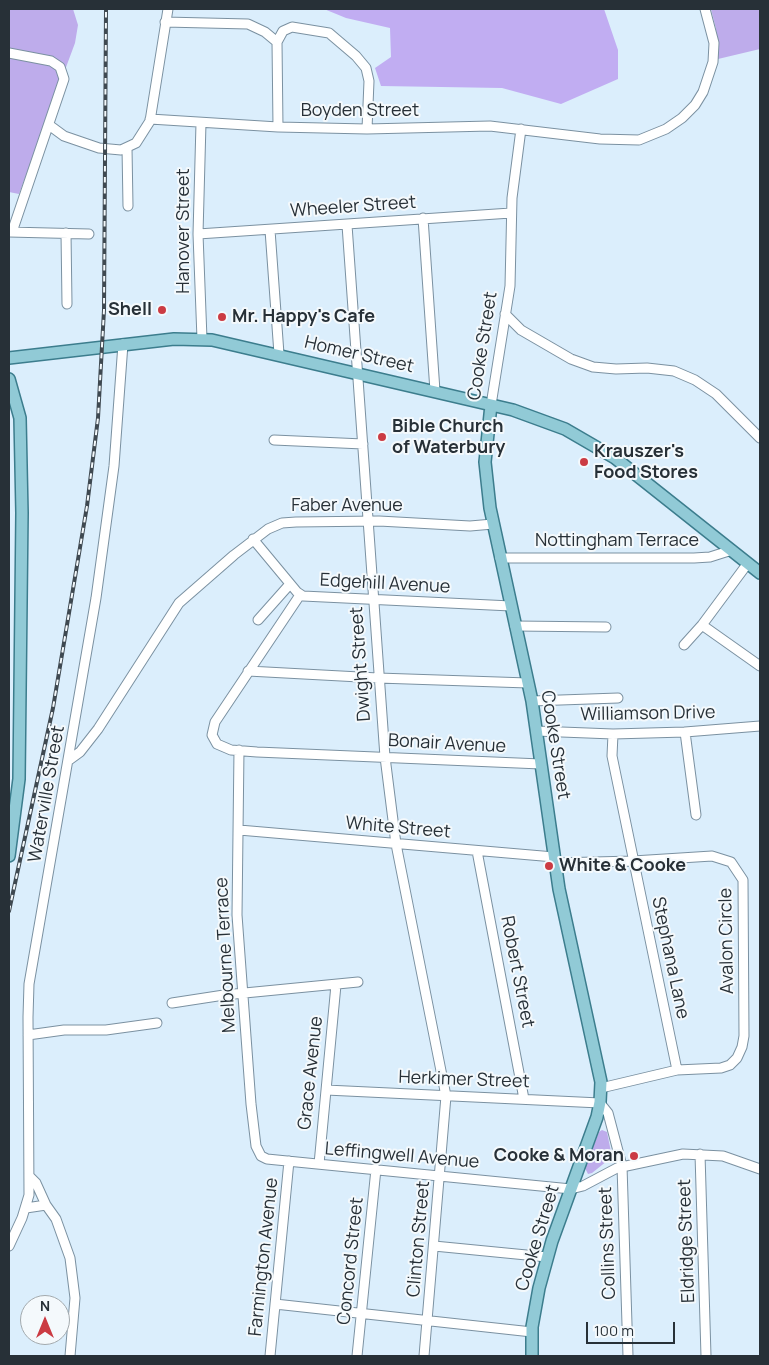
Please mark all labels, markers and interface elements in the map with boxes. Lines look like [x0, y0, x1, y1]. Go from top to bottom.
street label: Boyden Street [301, 100, 419, 122]
street label: Hanover Street [173, 168, 195, 294]
street label: Wheeler Street [289, 192, 417, 222]
street label: Cooke Street [464, 290, 502, 402]
place label: Shell [108, 299, 152, 321]
marker: Shell [156, 304, 168, 316]
place label: Mr. Happy's Cafe [232, 306, 375, 328]
marker: Mr. Happy's Cafe [216, 311, 228, 323]
street label: Homer Street [302, 332, 416, 378]
place label: Bible Church of Waterbury [392, 416, 505, 458]
marker: Bible Church of Waterbury [376, 431, 388, 443]
place label: Krauszer's Food Stores [594, 441, 698, 484]
marker: Krauszer's Food Stores [578, 456, 590, 468]
street label: Faber Avenue [291, 495, 403, 517]
street label: Nottingham Terrace [535, 530, 699, 552]
street label: Edgehill Avenue [319, 570, 451, 598]
street label: Dwight Street [346, 606, 376, 722]
street label: Cooke Street [536, 689, 574, 801]
street label: Williamson Drive [580, 702, 716, 726]
street label: Waterville Street [24, 724, 70, 864]
street label: Bonair Avenue [387, 730, 507, 758]
street label: White Street [344, 813, 452, 843]
place label: White & Cooke [559, 855, 686, 877]
marker: White & Cooke [543, 860, 555, 872]
street label: Melbourne Terrace [211, 877, 241, 1033]
street label: Avalon Circle [715, 888, 739, 994]
street label: Stephana Lane [647, 895, 693, 1021]
street label: Robert Street [496, 914, 538, 1030]
street label: Grace Avenue [294, 1015, 328, 1131]
street label: Herkimer Street [398, 1067, 530, 1093]
street label: Leffingwell Avenue [324, 1138, 480, 1174]
place label: Cooke & Moran [494, 1145, 624, 1167]
marker: Cooke & Moran [628, 1150, 640, 1162]
street label: Farmington Avenue [245, 1177, 283, 1337]
street label: Eldridge Street [674, 1179, 700, 1303]
street label: Clinton Street [403, 1180, 435, 1298]
street label: Cooke Street [512, 1182, 564, 1294]
street label: Collins Street [595, 1186, 621, 1300]
street label: Concord Street [334, 1196, 368, 1326]
north arrow [20, 1295, 70, 1345]
text: N [40, 1296, 50, 1315]
scale bar [589, 1312, 678, 1344]
text: 100 m [594, 1320, 634, 1341]

